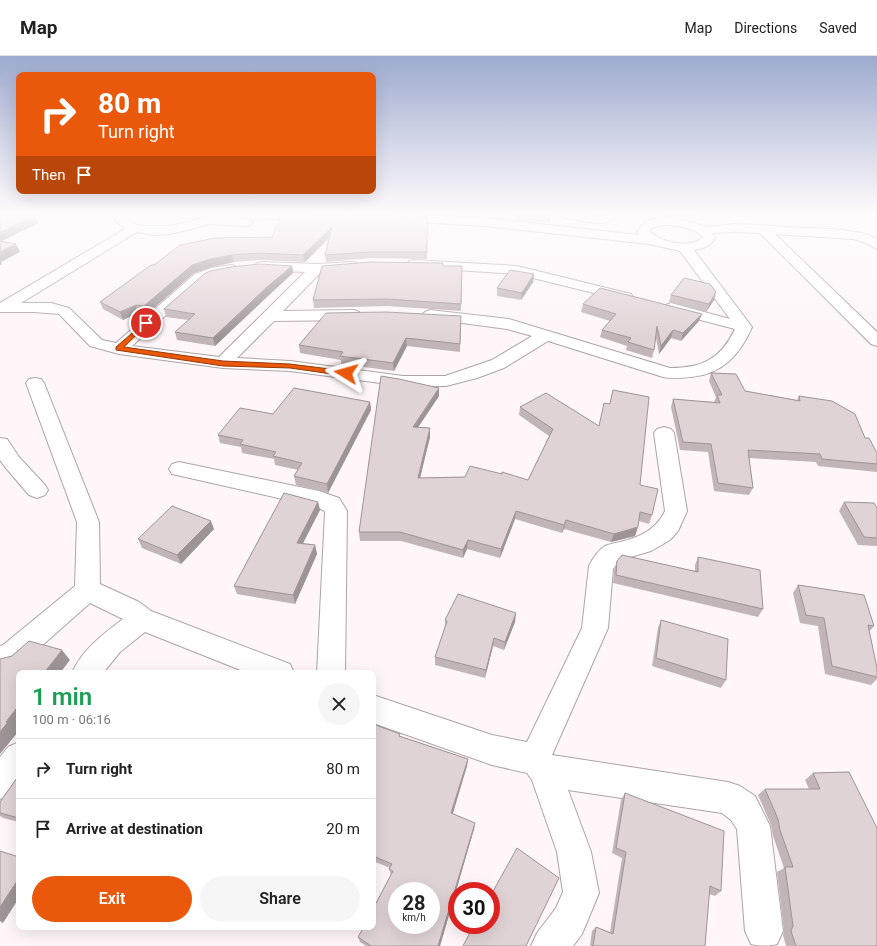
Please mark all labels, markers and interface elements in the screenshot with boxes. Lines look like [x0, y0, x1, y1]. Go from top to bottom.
text: Map [20, 16, 58, 39]
text: Map [685, 20, 712, 36]
text: Directions [734, 20, 797, 36]
text: Saved [819, 20, 857, 36]
text: 80 m [98, 87, 161, 120]
icon: right [32, 88, 84, 140]
text: Turn right [98, 121, 175, 142]
icon: arrive [73, 164, 95, 186]
text: Then [32, 166, 65, 184]
pin [129, 306, 163, 340]
icon: arrive [135, 312, 157, 334]
position arrow [325, 352, 367, 394]
text: 1 min [32, 683, 92, 711]
button: close [318, 683, 360, 725]
text: 100 m · 06:16 [32, 712, 111, 727]
icon: right [32, 758, 54, 780]
text: Turn right [66, 760, 132, 778]
text: 80 m [326, 760, 360, 778]
icon: arrive [32, 818, 54, 840]
text: Arrive at destination [66, 820, 203, 838]
text: 20 m [326, 820, 360, 838]
button: Exit [32, 876, 192, 922]
button: Share [200, 876, 360, 922]
speed limit sign: 30 [448, 882, 500, 934]
text: 28 [403, 891, 425, 915]
text: km/h [402, 912, 426, 923]

